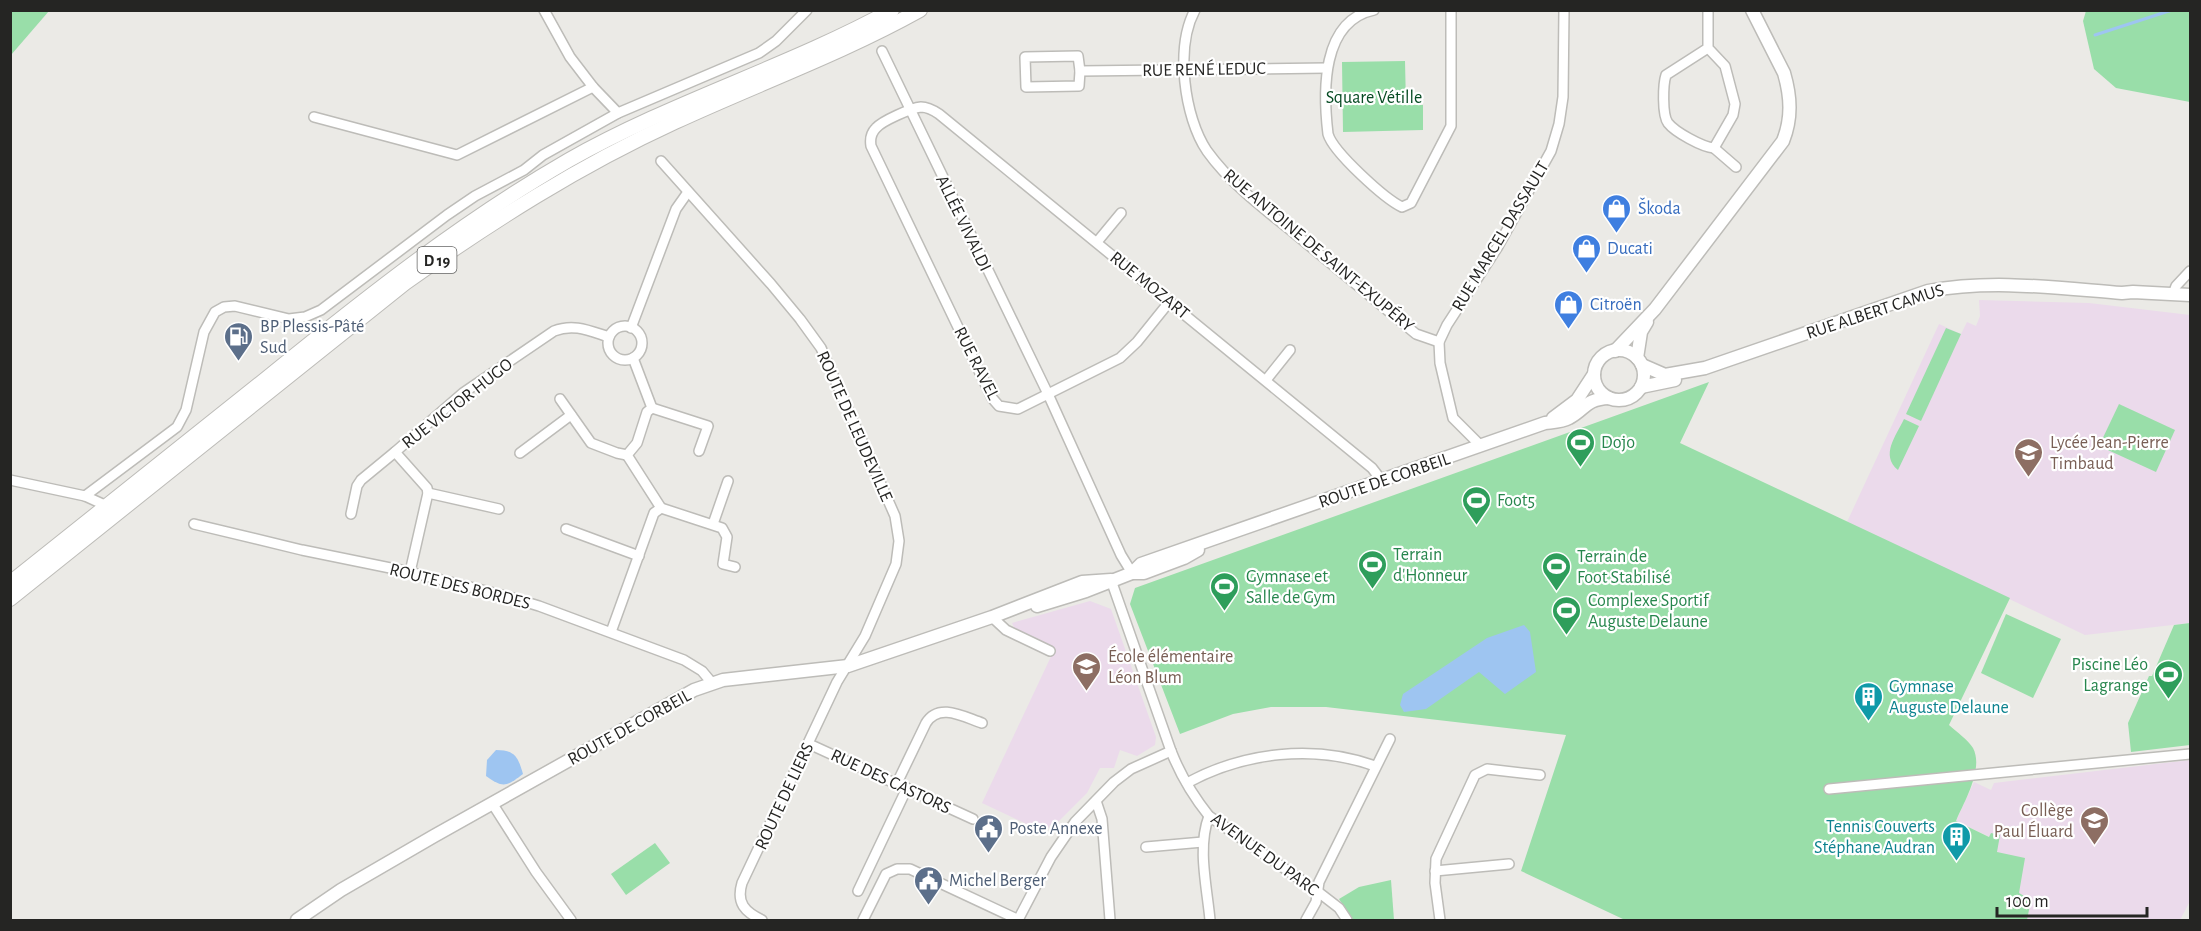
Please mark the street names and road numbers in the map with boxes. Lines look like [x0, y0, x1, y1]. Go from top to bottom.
street label: RUE RENÉ LEDUC [1142, 57, 1266, 80]
street label: RUE MARCEL DASSAULT [1449, 158, 1553, 314]
street label: RUE ANTOINE DE SAINT-EXUPÉRY [1220, 164, 1419, 336]
street label: ALLÉE VIVALDI [932, 171, 997, 274]
road number: D 19 [418, 247, 456, 273]
street label: RUE MOZART [1106, 249, 1193, 323]
street label: RUE ALBERT CAMUS [1804, 281, 1946, 343]
street label: RUE RAVEL [950, 324, 1002, 403]
street label: ROUTE DE LEUDEVILLE [813, 348, 896, 505]
street label: RUE VICTOR HUGO [399, 355, 516, 452]
street label: ROUTE DE CORBEIL [1316, 450, 1453, 512]
street label: ROUTE DES BORDES [387, 561, 532, 613]
street label: ROUTE DE CORBEIL [565, 686, 694, 769]
street label: ROUTE DE LIERS [752, 740, 818, 853]
street label: RUE DES CASTORS [828, 746, 953, 818]
street label: AVENUE DU PARC [1207, 810, 1321, 900]

